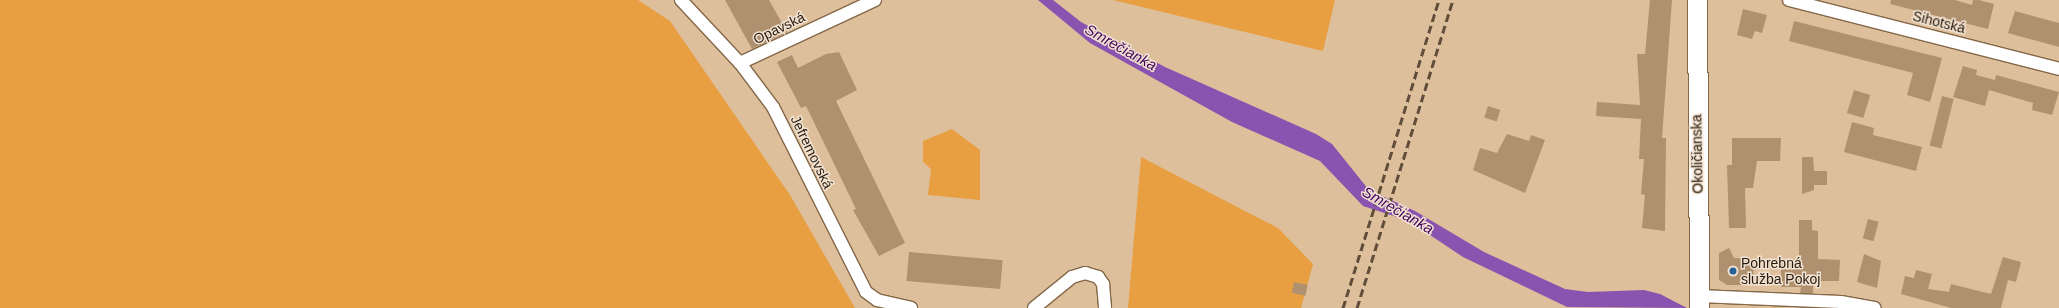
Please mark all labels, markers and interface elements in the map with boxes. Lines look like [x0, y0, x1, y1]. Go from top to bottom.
street label: Sihotská [1911, 7, 1967, 37]
street label: Opavská [750, 8, 808, 48]
water label: Smrečianka [1082, 20, 1160, 74]
street label: Jefremovská [787, 113, 837, 191]
street label: Okoličianska [1688, 114, 1706, 194]
water label: Smrečianka [1359, 182, 1437, 238]
place label: Pohrebná služba Pokoj [1741, 255, 1820, 288]
marker: Pohrebná služba Pokoj [1728, 266, 1738, 276]

